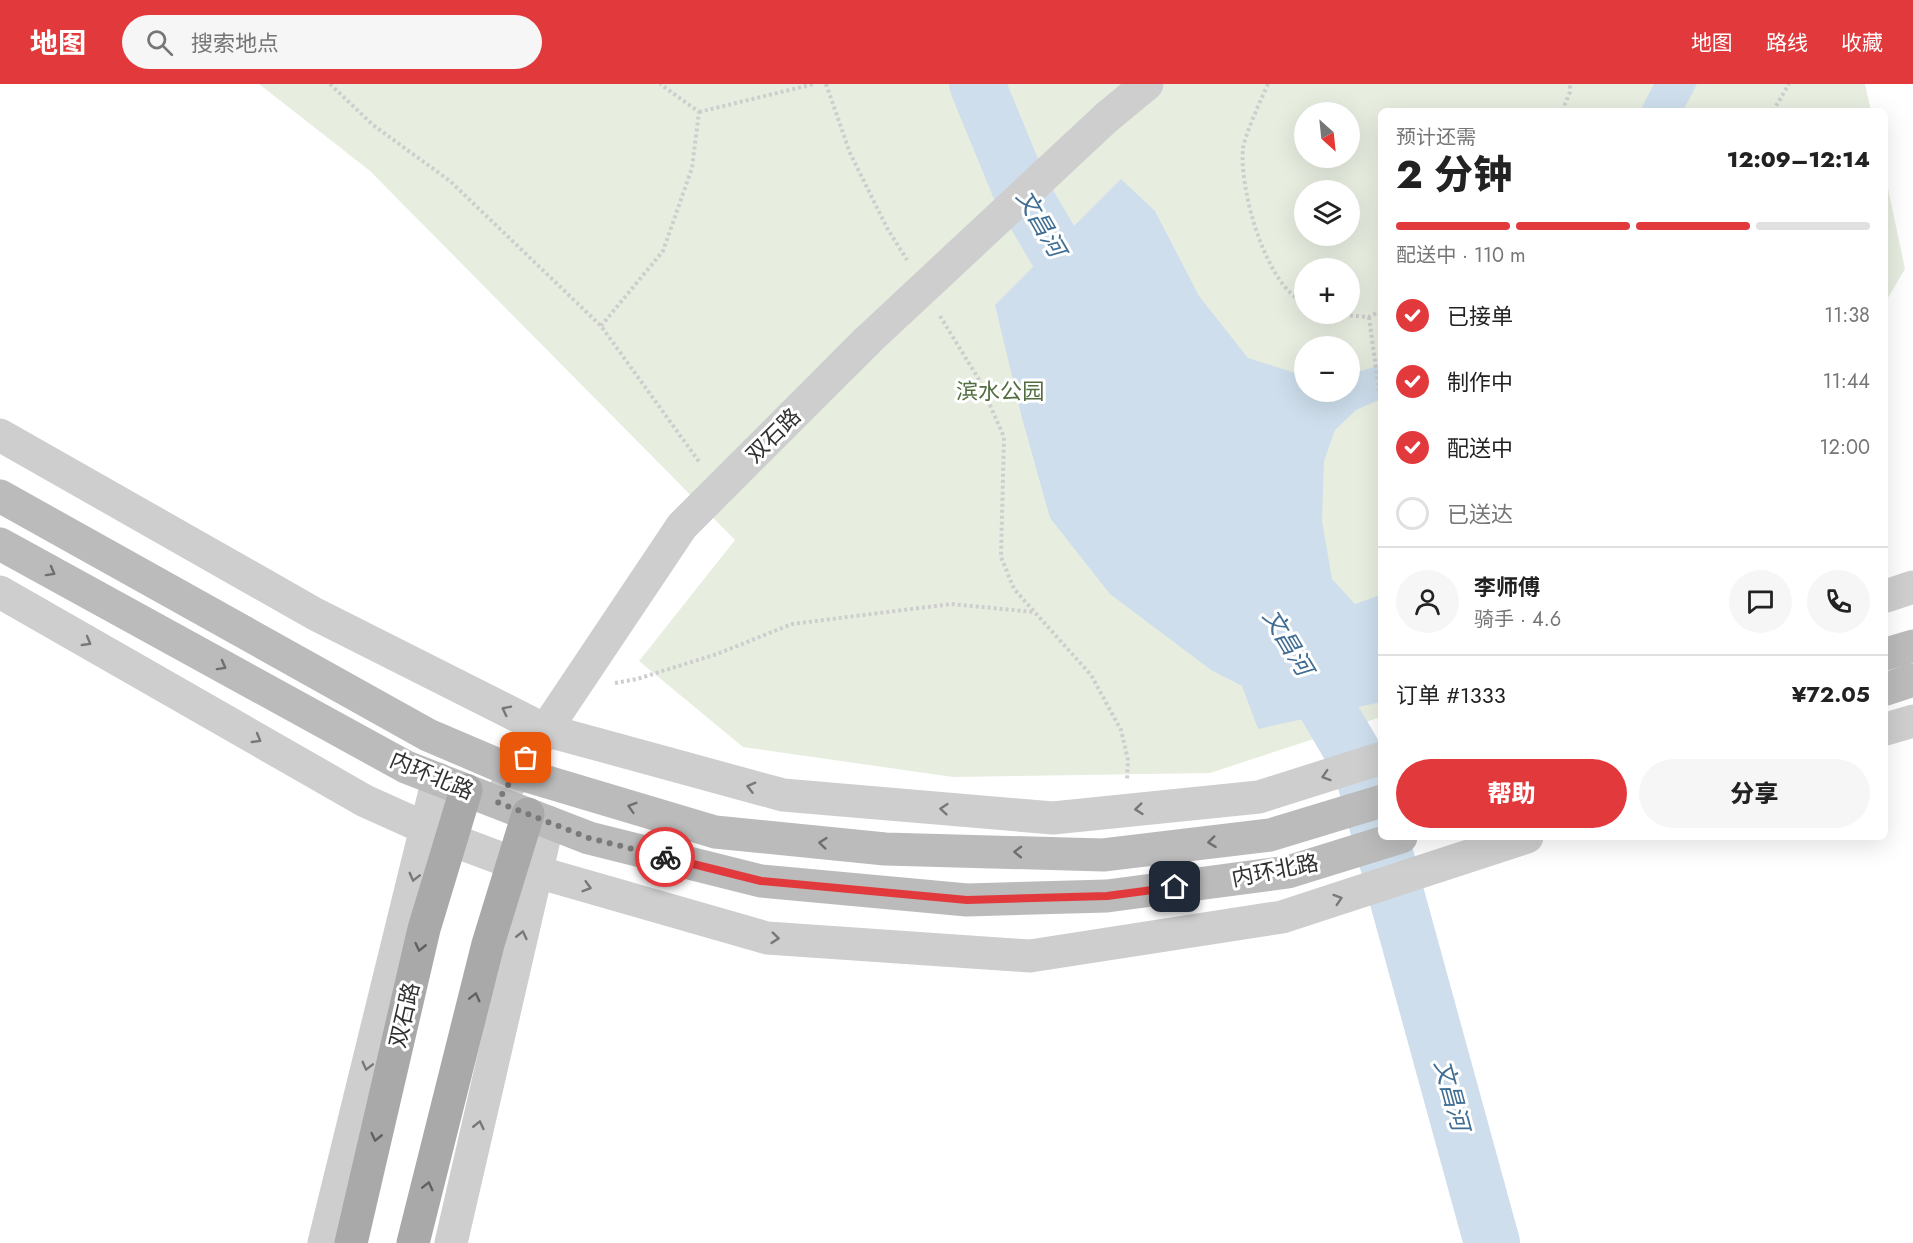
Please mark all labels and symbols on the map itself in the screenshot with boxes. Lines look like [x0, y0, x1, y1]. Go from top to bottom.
north arrow [1294, 102, 1360, 168]
water label: 文昌河 [1008, 183, 1076, 266]
park label: 滨水公园 [956, 375, 1044, 407]
street label: 双石路 [738, 400, 808, 470]
one-way arrow [45, 565, 55, 576]
water label: 文昌河 [1254, 602, 1324, 685]
one-way arrow [81, 635, 91, 647]
one-way arrow [216, 659, 226, 670]
one-way arrow [501, 705, 512, 717]
one-way arrow [250, 732, 261, 743]
pin [500, 732, 551, 783]
street label: 内环北路 [385, 743, 479, 807]
one-way arrow [1321, 769, 1332, 781]
one-way arrow [746, 781, 756, 794]
one-way arrow [628, 802, 638, 814]
one-way arrow [1134, 802, 1143, 815]
one-way arrow [940, 803, 949, 816]
courier [635, 827, 695, 887]
one-way arrow [1208, 835, 1217, 847]
one-way arrow [819, 837, 828, 850]
one-way arrow [1013, 846, 1022, 859]
street label: 内环北路 [1229, 846, 1321, 894]
pin [1149, 861, 1200, 912]
one-way arrow [409, 872, 422, 882]
one-way arrow [582, 879, 592, 892]
one-way arrow [1332, 893, 1343, 906]
one-way arrow [515, 930, 528, 940]
one-way arrow [770, 931, 779, 944]
one-way arrow [414, 942, 427, 952]
street label: 双石路 [381, 979, 427, 1051]
one-way arrow [467, 992, 480, 1002]
water label: 文昌河 [1426, 1056, 1479, 1138]
one-way arrow [362, 1061, 375, 1071]
one-way arrow [471, 1120, 484, 1130]
one-way arrow [370, 1132, 383, 1142]
one-way arrow [420, 1181, 433, 1191]

